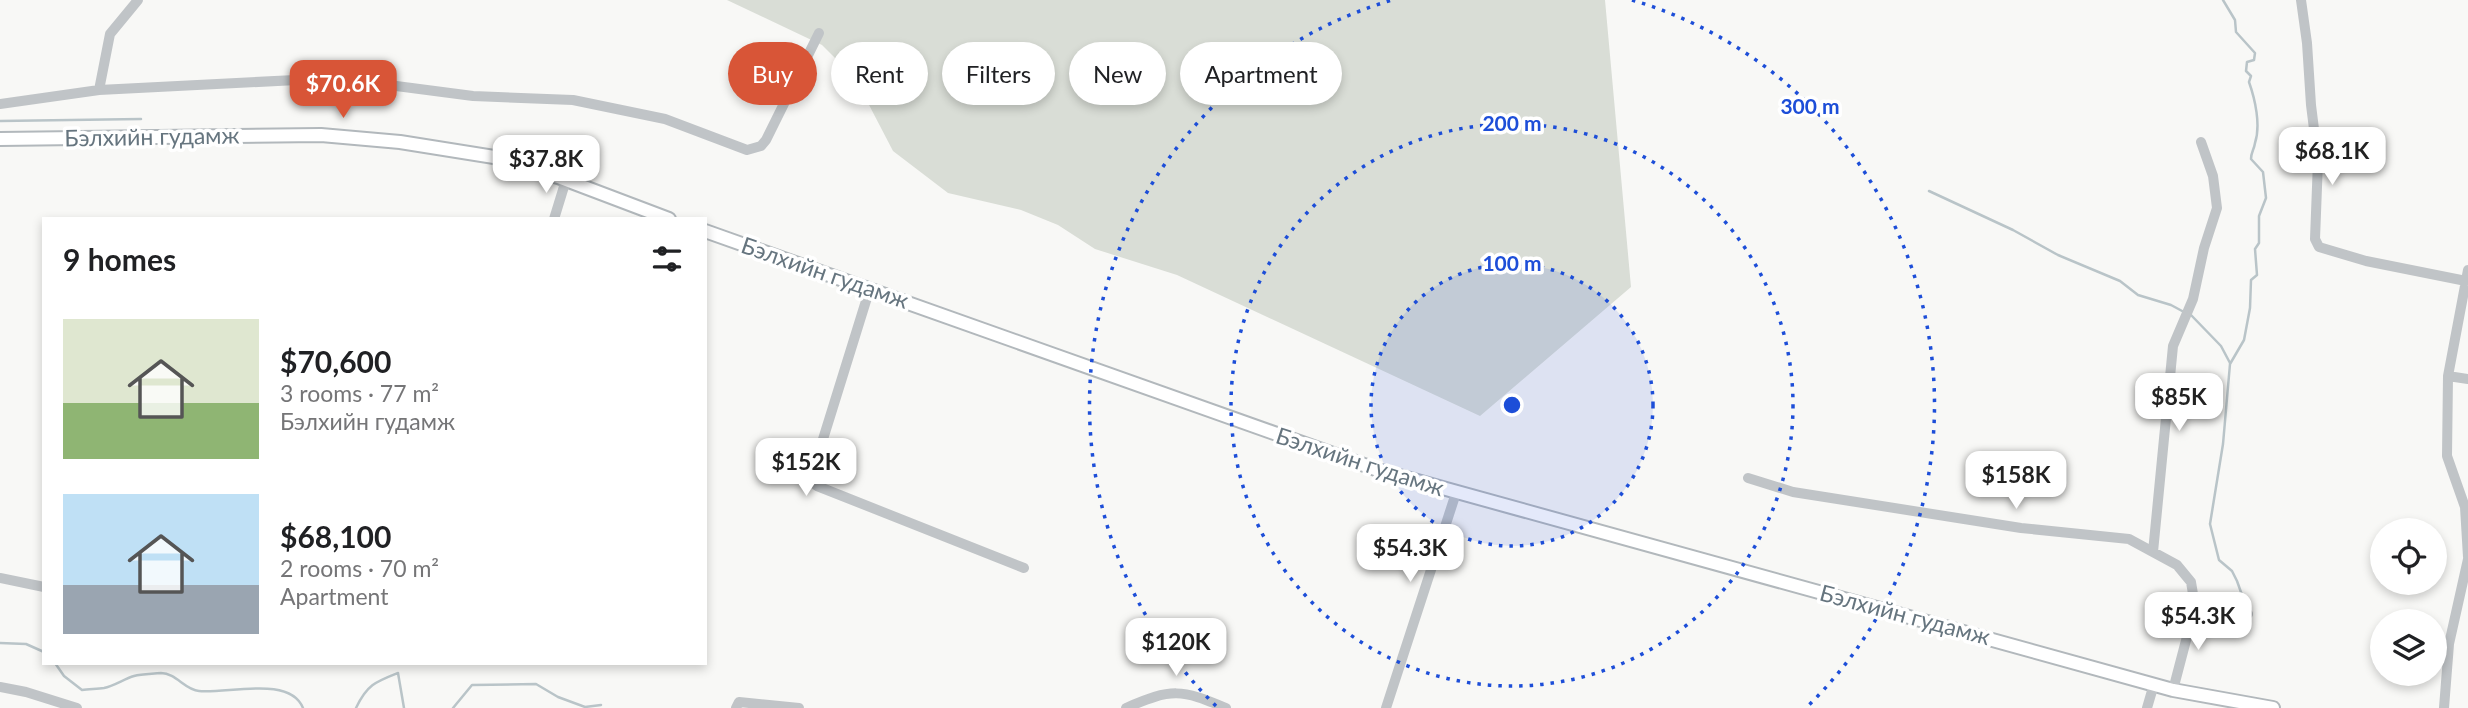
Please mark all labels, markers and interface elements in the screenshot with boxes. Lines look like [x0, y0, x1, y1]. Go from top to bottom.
chip: Buy [728, 42, 817, 105]
chip: Rent [831, 42, 928, 105]
chip: Filters [942, 42, 1055, 105]
chip: New [1069, 42, 1166, 105]
chip: Apartment [1180, 42, 1342, 105]
pin: $70.6K [286, 60, 400, 120]
text: $70.6K [306, 69, 380, 97]
text: 300 m [1780, 93, 1840, 118]
text: 200 m [1482, 110, 1542, 135]
street label: Бэлхийн гудамж [64, 120, 240, 152]
pin: $68.1K [2275, 128, 2389, 187]
pin: $37.8K [489, 136, 603, 195]
text: $68.1K [2295, 136, 2369, 164]
text: $37.8K [509, 144, 583, 172]
street label: Бэлхийн гудамж [738, 230, 913, 314]
icon: filters [648, 240, 686, 278]
text: 9 homes [63, 241, 176, 277]
text: 100 m [1482, 250, 1542, 275]
text: $70,600 [280, 343, 391, 379]
icon: home [119, 347, 203, 431]
pin: $85K [2138, 374, 2220, 433]
text: 3 rooms · 77 m² [280, 379, 439, 407]
text: $85K [2151, 382, 2207, 410]
centre of rings [1500, 393, 1524, 417]
text: Бэлхийн гудамж [280, 407, 455, 435]
street label: Бэлхийн гудамж [1273, 421, 1448, 501]
pin: $152K [757, 438, 855, 498]
text: $152K [771, 447, 841, 475]
pin: $158K [1967, 452, 2065, 511]
text: $158K [1981, 460, 2051, 488]
text: $68,100 [280, 518, 391, 554]
map controls [2370, 518, 2447, 686]
button: locate [2370, 518, 2447, 595]
icon: home [119, 522, 203, 606]
pin: $54.3K [1353, 524, 1467, 584]
text: $54.3K [1373, 533, 1447, 561]
text: 2 rooms · 70 m² [280, 554, 439, 582]
street label: Бэлхийн гудамж [1817, 578, 1993, 650]
text: Apartment [280, 582, 388, 610]
pin: $54.3K [2141, 592, 2255, 652]
text: $54.3K [2161, 601, 2235, 629]
button: layers [2370, 609, 2447, 686]
pin: $120K [1127, 618, 1225, 678]
text: $120K [1141, 627, 1211, 655]

